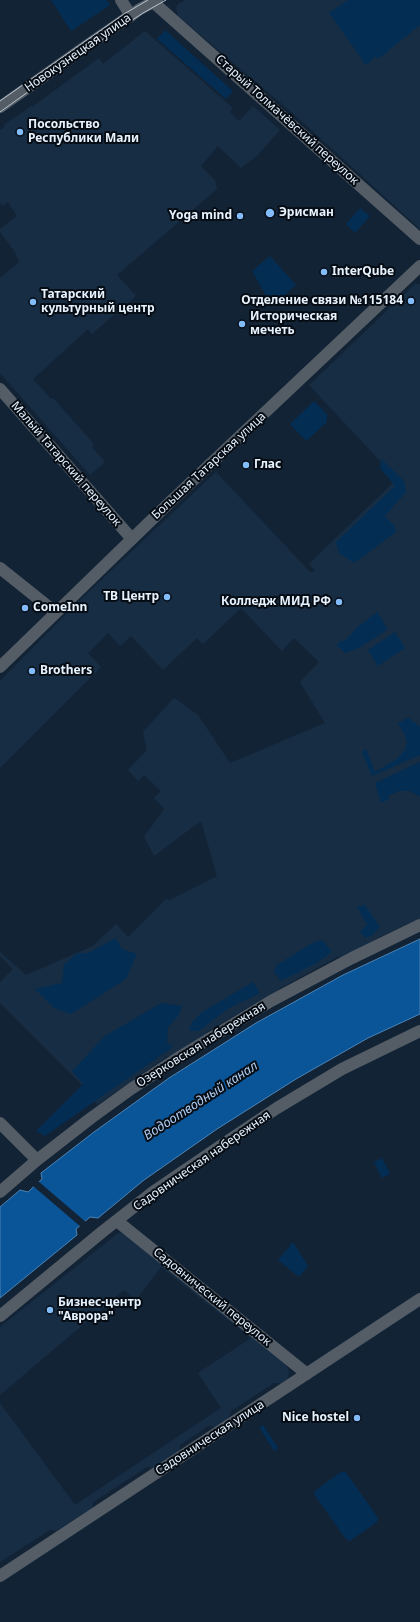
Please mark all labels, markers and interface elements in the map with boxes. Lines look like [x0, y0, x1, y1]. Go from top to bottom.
street label: Новокузнецкая улица [22, 11, 134, 95]
street label: Старый Толмачёвский переулок [213, 52, 361, 188]
place label: Посольство Республики Мали [28, 118, 139, 146]
marker: Посольство Республики Мали [15, 127, 25, 137]
place label: Эрисман [279, 206, 334, 220]
marker: Эрисман [264, 207, 276, 219]
place label: Yoga mind [169, 209, 232, 223]
marker: Yoga mind [235, 211, 245, 221]
place label: InterQube [332, 265, 394, 279]
marker: InterQube [319, 267, 329, 277]
place label: Татарский культурный центр [41, 288, 155, 316]
place label: Отделение связи №115184 [241, 294, 403, 308]
marker: Отделение связи №115184 [406, 296, 416, 306]
marker: Татарский культурный центр [28, 297, 38, 307]
place label: Историческая мечеть [250, 310, 337, 338]
marker: Историческая мечеть [237, 319, 247, 329]
street label: Малый Татарский переулок [8, 399, 124, 529]
street label: Большая Татарская улица [149, 409, 269, 523]
place label: Глас [254, 458, 281, 472]
marker: Глас [241, 460, 251, 470]
place label: ТВ Центр [103, 590, 159, 604]
marker: ТВ Центр [162, 592, 172, 602]
place label: Колледж МИД РФ [221, 595, 331, 609]
marker: Колледж МИД РФ [334, 597, 344, 607]
place label: ComeInn [33, 601, 87, 615]
marker: ComeInn [20, 603, 30, 613]
place label: Brothers [40, 664, 92, 678]
marker: Brothers [27, 666, 37, 676]
street label: Озерковская набережная [134, 999, 268, 1091]
water label: Водоотводный канал [141, 1058, 261, 1144]
street label: Садовническая набережная [131, 1108, 273, 1214]
street label: Садовнический переулок [150, 1245, 274, 1349]
place label: Бизнес-центр "Аврора" [58, 1296, 141, 1324]
marker: Бизнес-центр "Аврора" [45, 1305, 55, 1315]
street label: Садовническая улица [153, 1397, 267, 1479]
place label: Nice hostel [282, 1411, 349, 1425]
marker: Nice hostel [352, 1413, 362, 1423]

